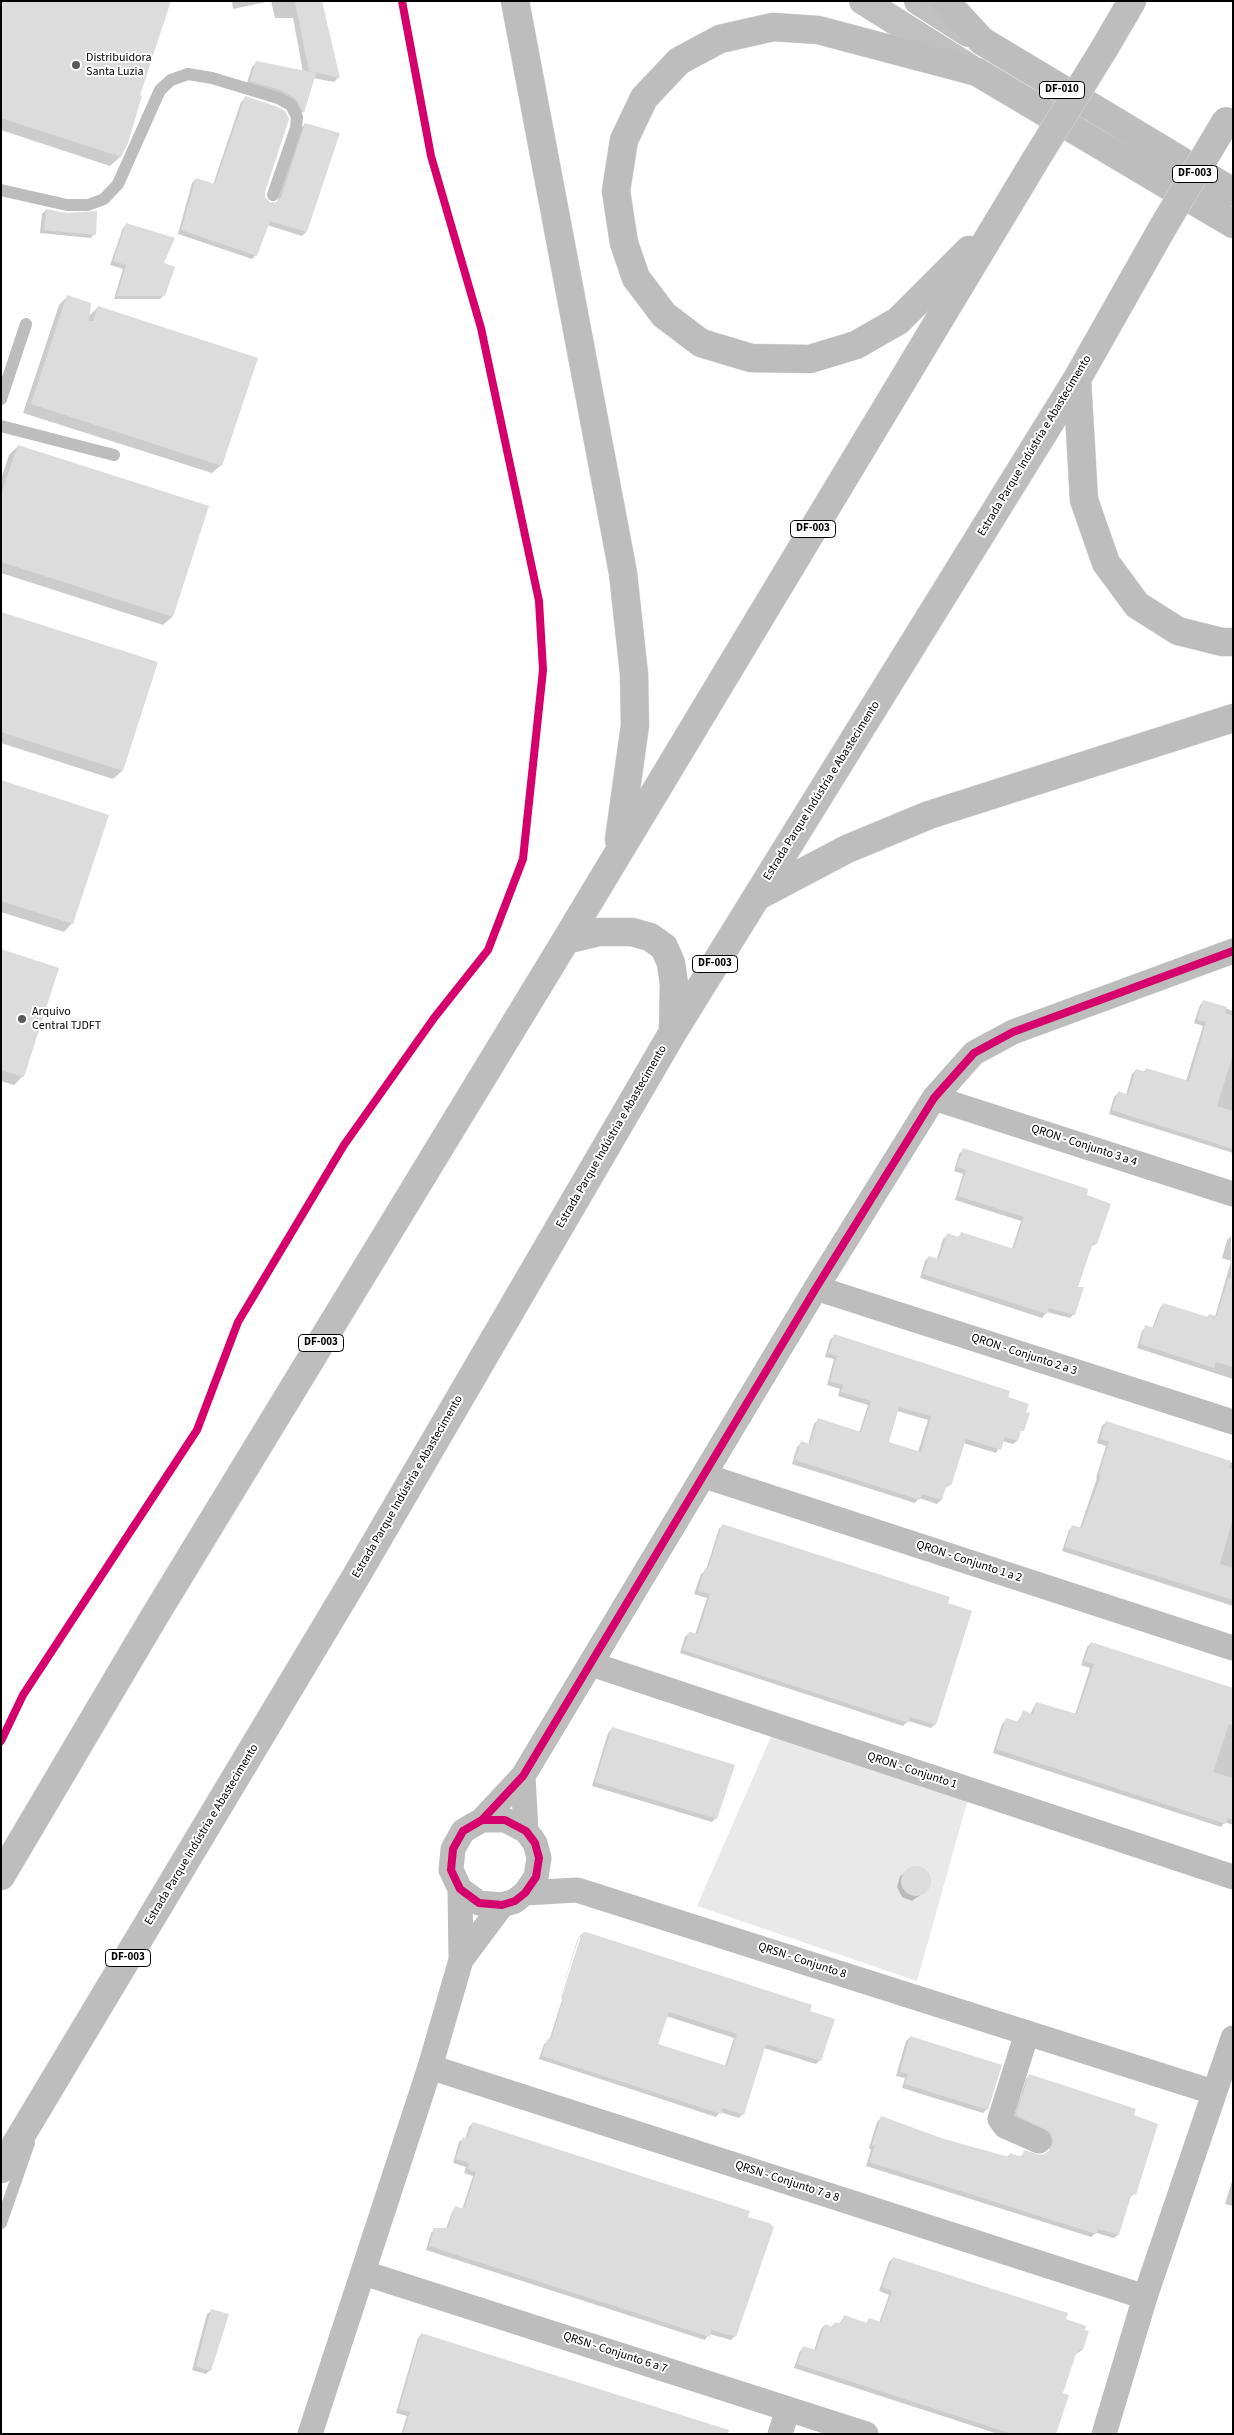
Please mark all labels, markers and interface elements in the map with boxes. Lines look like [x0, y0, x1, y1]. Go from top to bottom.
place label: Distribuidora Santa Luzia [86, 51, 151, 79]
marker: Distribuidora Santa Luzia [70, 59, 82, 71]
road number: DF-010 [1040, 82, 1084, 98]
road number: DF-003 [1172, 165, 1218, 182]
street label: Estrada Parque Indústria e Abastecimento [975, 353, 1095, 539]
road number: DF-003 [790, 520, 836, 538]
street label: Estrada Parque Indústria e Abastecimento [761, 699, 883, 883]
road number: DF-003 [692, 956, 738, 972]
place label: Arquivo Central TJDFT [32, 1005, 101, 1033]
marker: Arquivo Central TJDFT [16, 1013, 28, 1025]
street label: Estrada Parque Indústria e Abastecimento [554, 1043, 670, 1231]
street label: QRON - Conjunto 3 a 4 [1029, 1122, 1139, 1170]
street label: QRON - Conjunto 2 a 3 [969, 1331, 1079, 1379]
road number: DF-003 [298, 1335, 344, 1352]
street label: Estrada Parque Indústria e Abastecimento [350, 1393, 466, 1581]
street label: QRON - Conjunto 1 a 2 [914, 1538, 1024, 1586]
street label: Estrada Parque Indústria e Abastecimento [142, 1742, 262, 1928]
street label: QRON - Conjunto 1 [865, 1750, 959, 1792]
street label: QRSN - Conjunto 8 [756, 1940, 848, 1982]
road number: DF-003 [106, 1950, 150, 1966]
street label: QRSN - Conjunto 7 a 8 [733, 2158, 841, 2206]
street label: QRSN - Conjunto 6 a 7 [561, 2329, 669, 2377]

